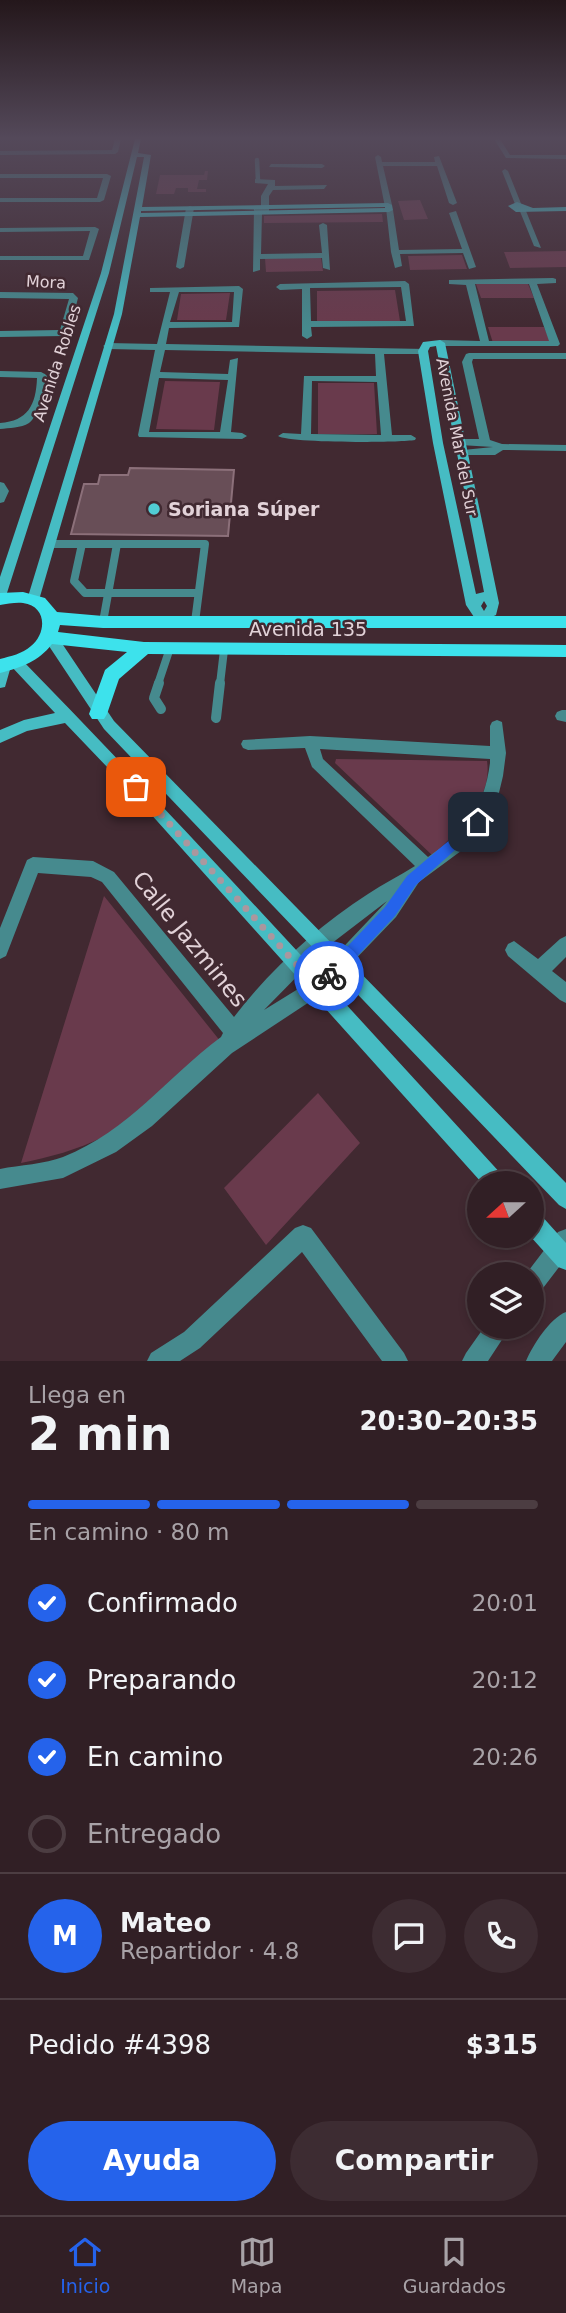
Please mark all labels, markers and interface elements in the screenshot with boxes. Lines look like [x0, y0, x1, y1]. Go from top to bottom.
street label: Mora [26, 271, 66, 293]
street label: Avenida Robles [29, 302, 85, 424]
street label: Avenida Mar del Sur [432, 356, 482, 518]
place label: Soriana Súper [168, 498, 320, 520]
marker: Soriana Súper [146, 501, 162, 517]
street label: Avenida 135 [249, 618, 367, 640]
pin [106, 757, 166, 817]
icon: bag [117, 768, 155, 806]
pin [448, 792, 508, 852]
icon: home [459, 803, 497, 841]
street label: Calle Jazmines [127, 866, 253, 1012]
courier [294, 941, 364, 1011]
icon: bike [310, 957, 348, 995]
north arrow [467, 1171, 544, 1248]
map controls [467, 1171, 544, 1339]
button: layers [467, 1262, 544, 1339]
text: Llega en [28, 1382, 126, 1408]
text: 20:30–20:35 [359, 1406, 538, 1436]
text: 2 min [28, 1407, 172, 1461]
text: En camino · 80 m [28, 1519, 230, 1545]
icon: check [28, 1584, 66, 1622]
text: Confirmado [87, 1588, 238, 1618]
text: 20:01 [472, 1590, 538, 1616]
icon: check [28, 1661, 66, 1699]
text: Preparando [87, 1665, 236, 1695]
text: 20:12 [472, 1667, 538, 1693]
icon: check [28, 1738, 66, 1776]
text: En camino [87, 1742, 223, 1772]
text: 20:26 [472, 1744, 538, 1770]
text: Entregado [87, 1819, 221, 1849]
button: chat [372, 1899, 446, 1973]
button: phone [464, 1899, 538, 1973]
text: Mateo [120, 1908, 211, 1938]
text: M [52, 1921, 78, 1951]
text: Repartidor · 4.8 [120, 1938, 299, 1964]
text: Pedido #4398 [28, 2030, 211, 2060]
text: $315 [466, 2030, 538, 2060]
button: Ayuda [28, 2121, 276, 2201]
button: Compartir [290, 2121, 538, 2201]
tab: Inicio [60, 2233, 110, 2297]
tab: Mapa [231, 2233, 282, 2297]
tab: Guardados [403, 2233, 506, 2297]

